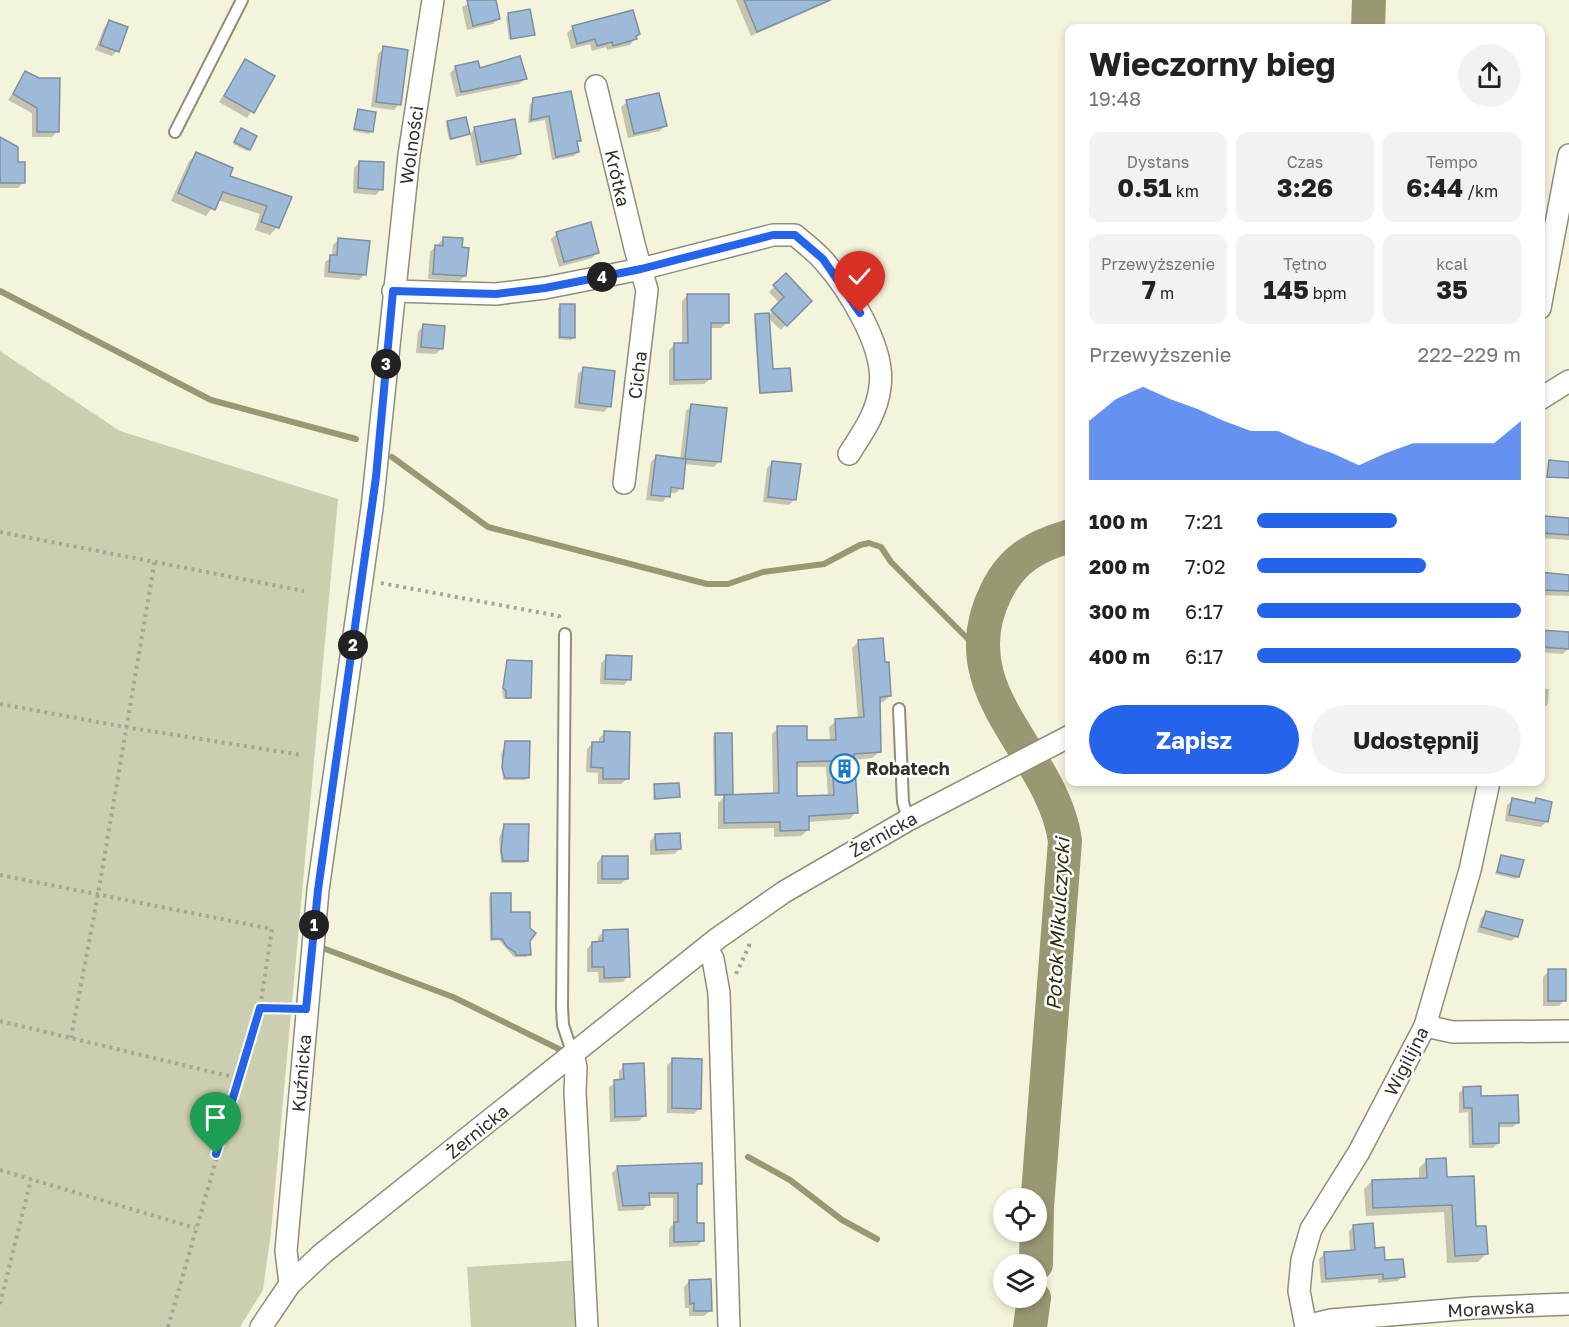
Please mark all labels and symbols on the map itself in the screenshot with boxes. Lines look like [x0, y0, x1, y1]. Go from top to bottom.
street label: Wolności [395, 104, 427, 186]
street label: Krótka [601, 148, 635, 208]
pin [834, 251, 885, 313]
pin: 4 [587, 262, 617, 292]
pin: 3 [371, 349, 401, 379]
street label: Cicha [623, 350, 651, 400]
pin: 2 [338, 630, 368, 660]
building icon: Robatech [829, 752, 861, 784]
place label: Robatech [866, 757, 950, 779]
street label: Żernicka [845, 806, 921, 862]
water label: Potok Mikulczycki [1040, 834, 1075, 1011]
pin: 1 [299, 910, 329, 940]
street label: Wigilijna [1379, 1023, 1433, 1099]
street label: Kuźnicka [287, 1033, 315, 1113]
pin [190, 1092, 241, 1154]
street label: Żernicka [441, 1099, 513, 1163]
street label: Morawska [1447, 1295, 1535, 1321]

